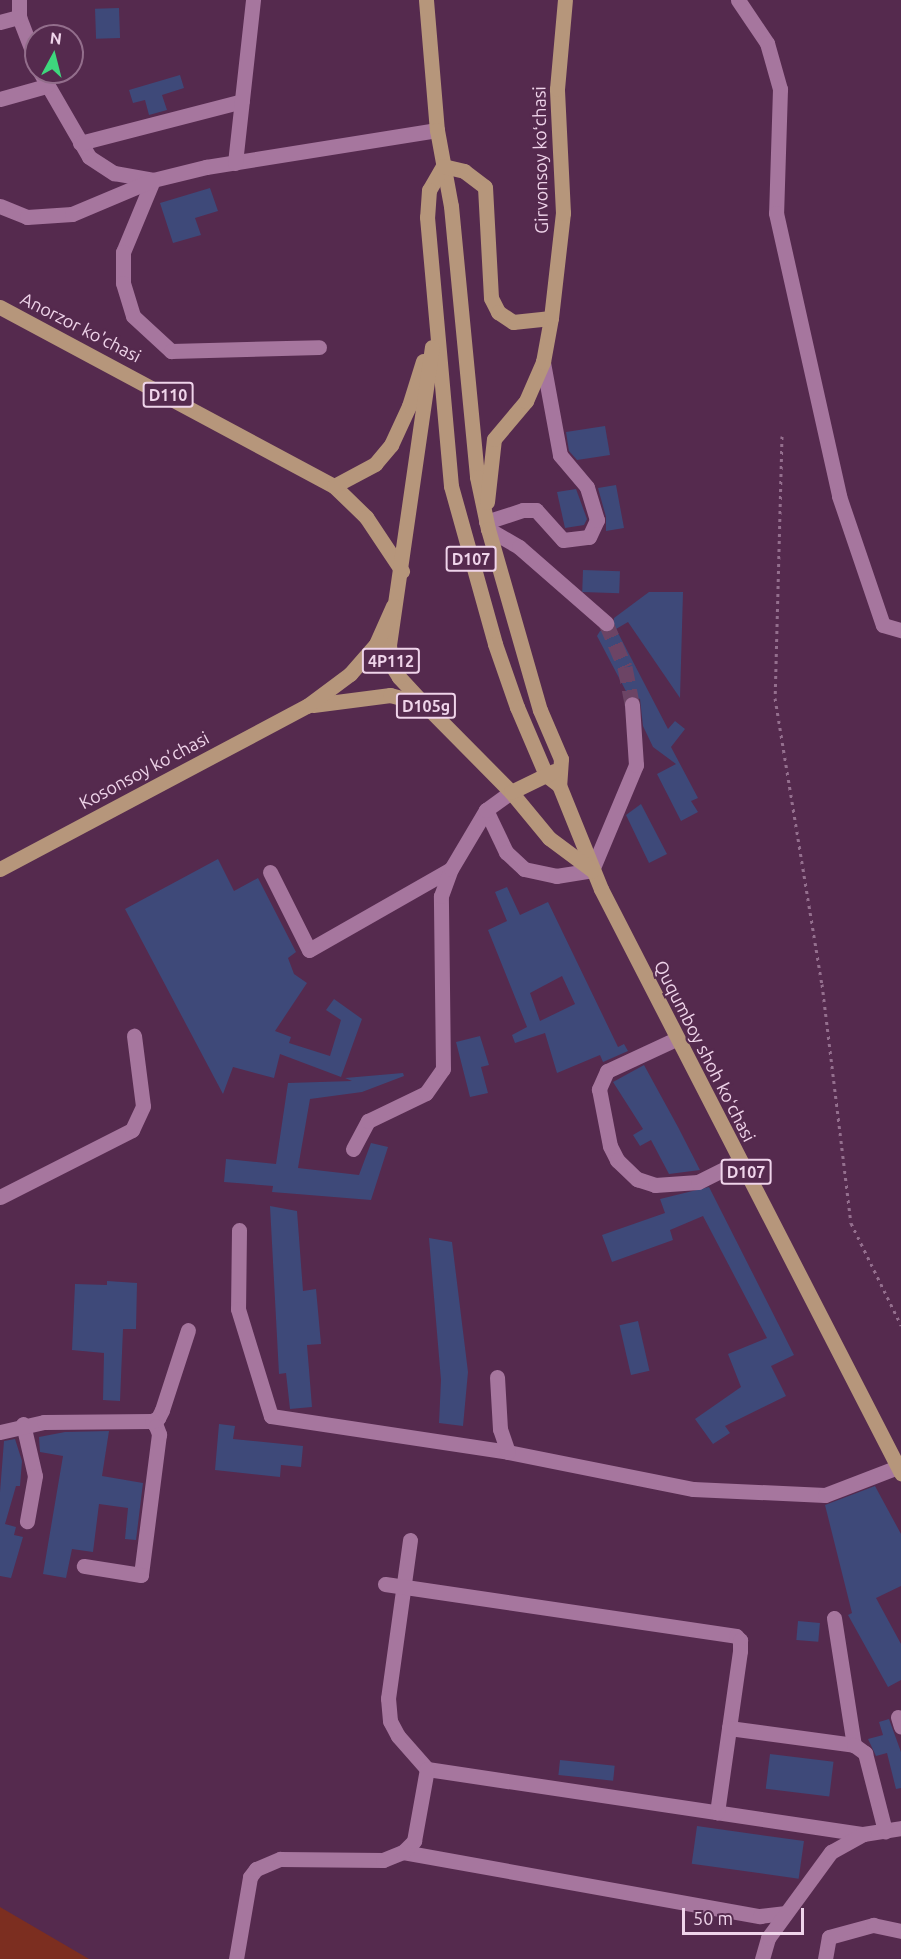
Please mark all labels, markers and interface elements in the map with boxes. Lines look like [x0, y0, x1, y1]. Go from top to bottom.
north arrow [24, 24, 84, 84]
text: N [49, 28, 63, 48]
street label: Girvonsoy koʻchasi [528, 86, 552, 234]
street label: Anorzor ko'chasi [17, 287, 145, 367]
road number: D110 [142, 382, 194, 408]
road number: D107 [446, 546, 496, 572]
road number: 4P112 [361, 648, 421, 674]
road number: D105g [394, 693, 458, 719]
street label: Kosonsoy ko’chasi [75, 727, 213, 813]
street label: Ququmboy shoh koʻchasi [650, 957, 760, 1145]
road number: D107 [720, 1159, 771, 1185]
scale bar [685, 1896, 806, 1934]
text: 50 m [693, 1908, 733, 1928]

